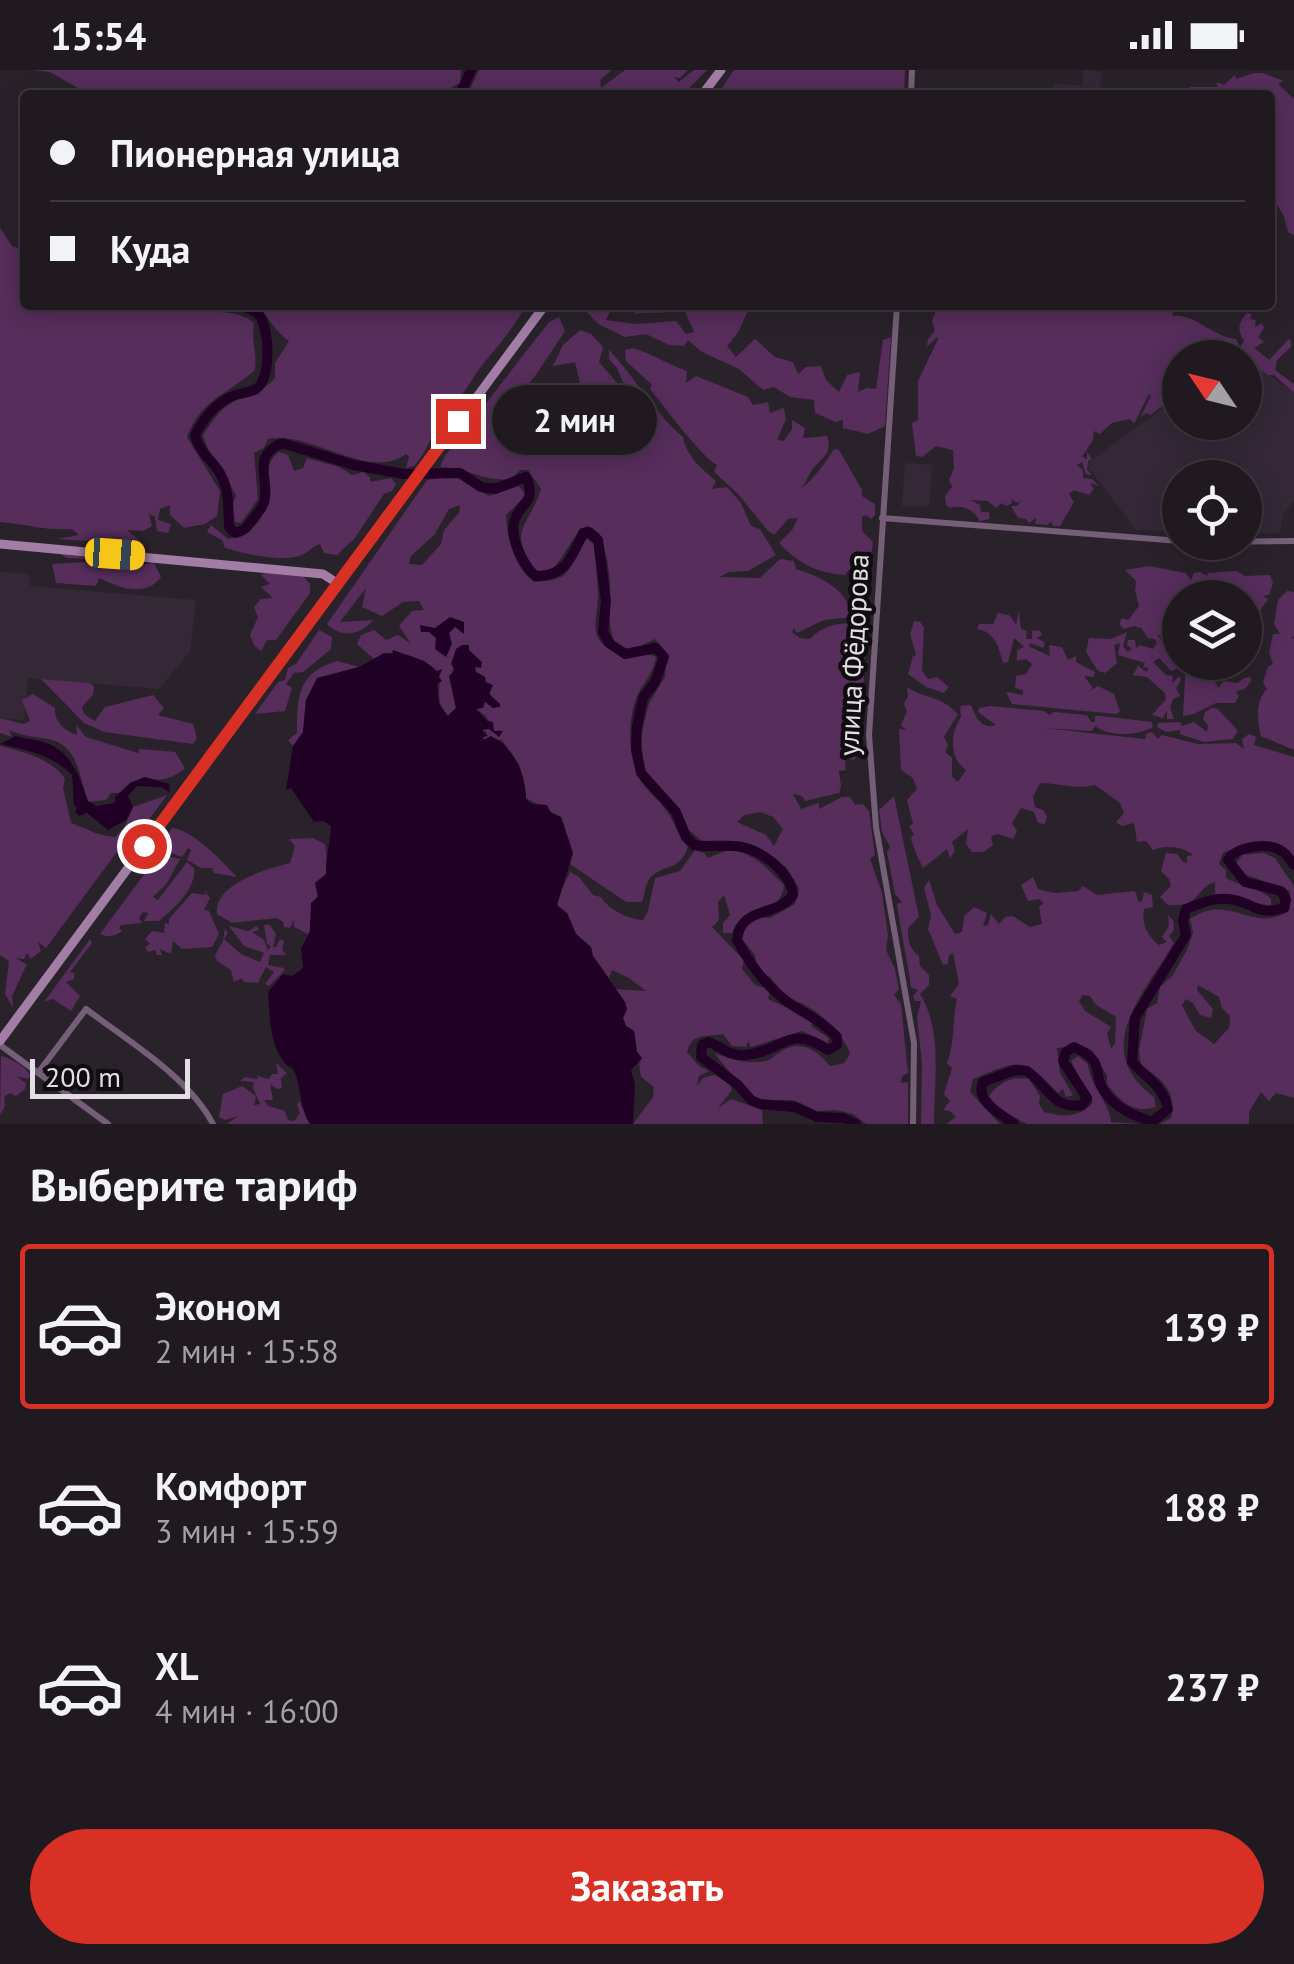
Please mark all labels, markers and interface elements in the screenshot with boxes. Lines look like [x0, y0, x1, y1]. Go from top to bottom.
text: 15:54 [50, 11, 146, 60]
text: Пионерная улица [110, 128, 400, 177]
text: Куда [110, 224, 190, 273]
north arrow [1162, 340, 1262, 440]
map controls [1162, 340, 1262, 680]
callout: 2 мин [493, 386, 658, 456]
route end [436, 399, 481, 444]
text: 2 мин [533, 399, 616, 441]
button: locate [1162, 460, 1262, 560]
car [84, 537, 146, 571]
street label: улица Фёдорова [829, 553, 877, 757]
button: layers [1162, 580, 1262, 680]
route start [122, 824, 167, 869]
scale bar [30, 1054, 190, 1098]
text: 200 m [45, 1058, 121, 1095]
text: Выберите тариф [30, 1155, 357, 1213]
text: Эконом [155, 1281, 281, 1330]
icon: car [35, 1282, 125, 1372]
text: 139 ₽ [1163, 1302, 1259, 1351]
text: 2 мин · 15:58 [155, 1330, 339, 1372]
text: Комфорт [155, 1461, 306, 1510]
icon: car [35, 1462, 125, 1552]
text: 188 ₽ [1163, 1482, 1259, 1531]
text: 3 мин · 15:59 [155, 1510, 339, 1552]
text: XL [155, 1641, 199, 1690]
icon: car [35, 1642, 125, 1732]
text: 237 ₽ [1165, 1662, 1259, 1711]
text: 4 мин · 16:00 [155, 1690, 339, 1732]
button: Заказать [30, 1829, 1264, 1944]

